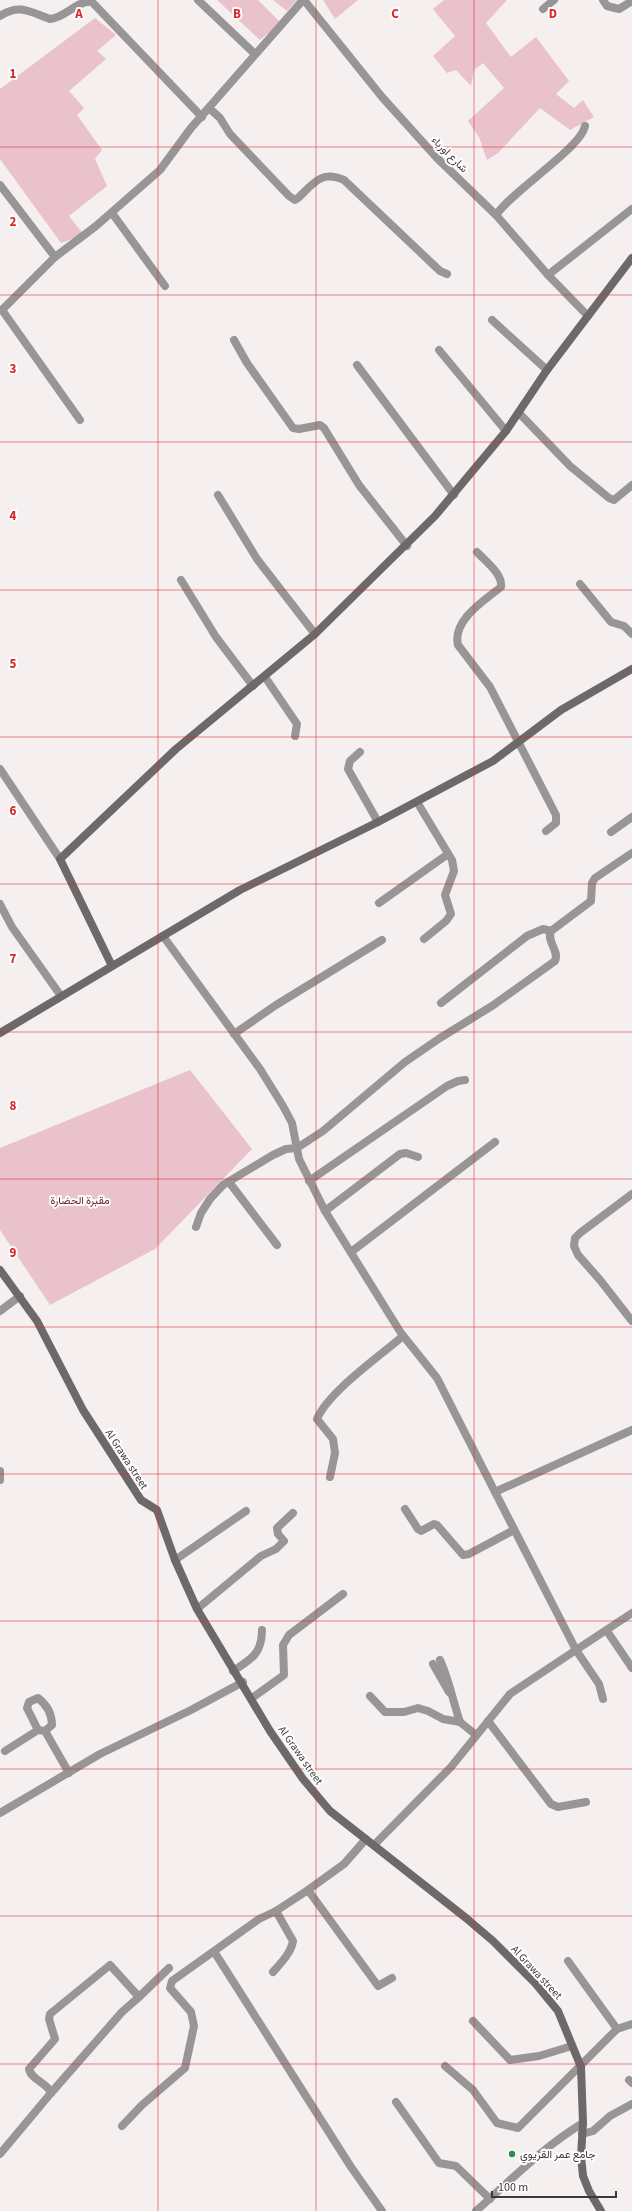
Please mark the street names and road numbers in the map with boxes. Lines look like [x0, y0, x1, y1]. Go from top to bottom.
street label: شارع اورباء [428, 133, 471, 176]
street label: Al Grawa street [102, 1426, 152, 1492]
street label: Al Grawa street [275, 1723, 327, 1788]
street label: Al Grawa street [508, 1942, 566, 2003]

